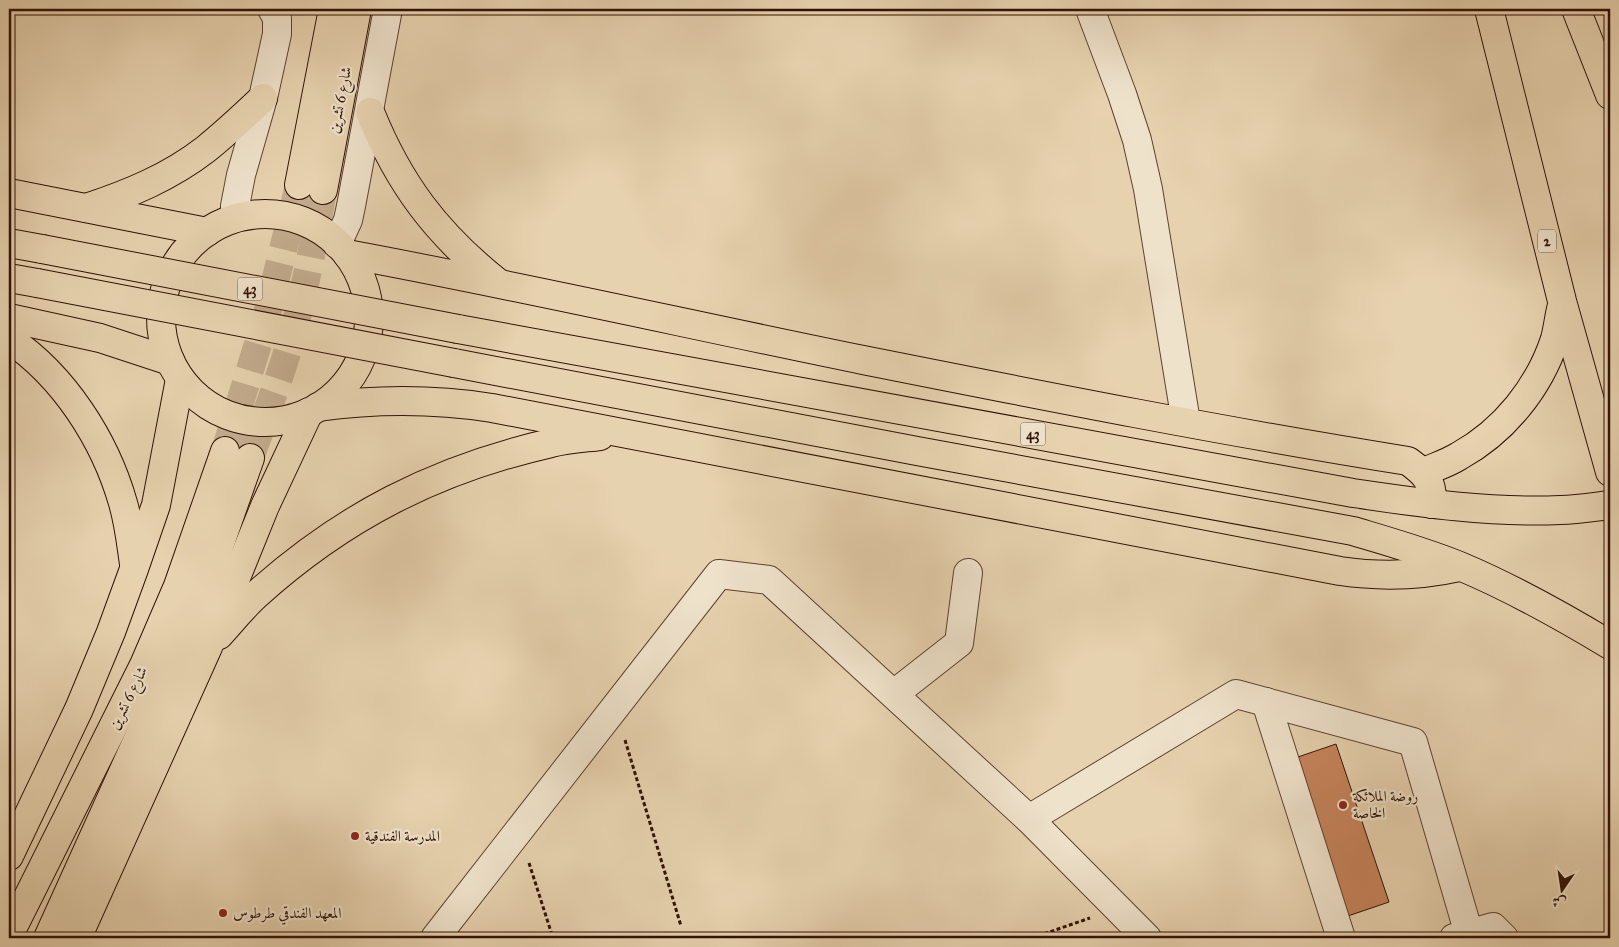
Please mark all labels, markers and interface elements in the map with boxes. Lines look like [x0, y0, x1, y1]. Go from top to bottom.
street label: شارع 6 تشرين [325, 65, 359, 136]
road number: 2 [1538, 230, 1556, 252]
road number: 43 [238, 278, 262, 300]
road number: 43 [1020, 422, 1046, 446]
street label: شارع 6 تشرين [105, 663, 155, 734]
place label: روضة الملائكة الخاصة [1352, 787, 1418, 822]
marker: روضة الملائكة الخاصة [1337, 799, 1349, 811]
place label: المدرسة الفندقية [365, 827, 440, 845]
marker: المدرسة الفندقية [349, 830, 361, 842]
north arrow [1536, 864, 1586, 914]
text: ش [1550, 892, 1568, 912]
place label: المعهد الفندقي طرطوس [233, 904, 342, 925]
marker: المعهد الفندقي طرطوس [217, 907, 229, 919]

